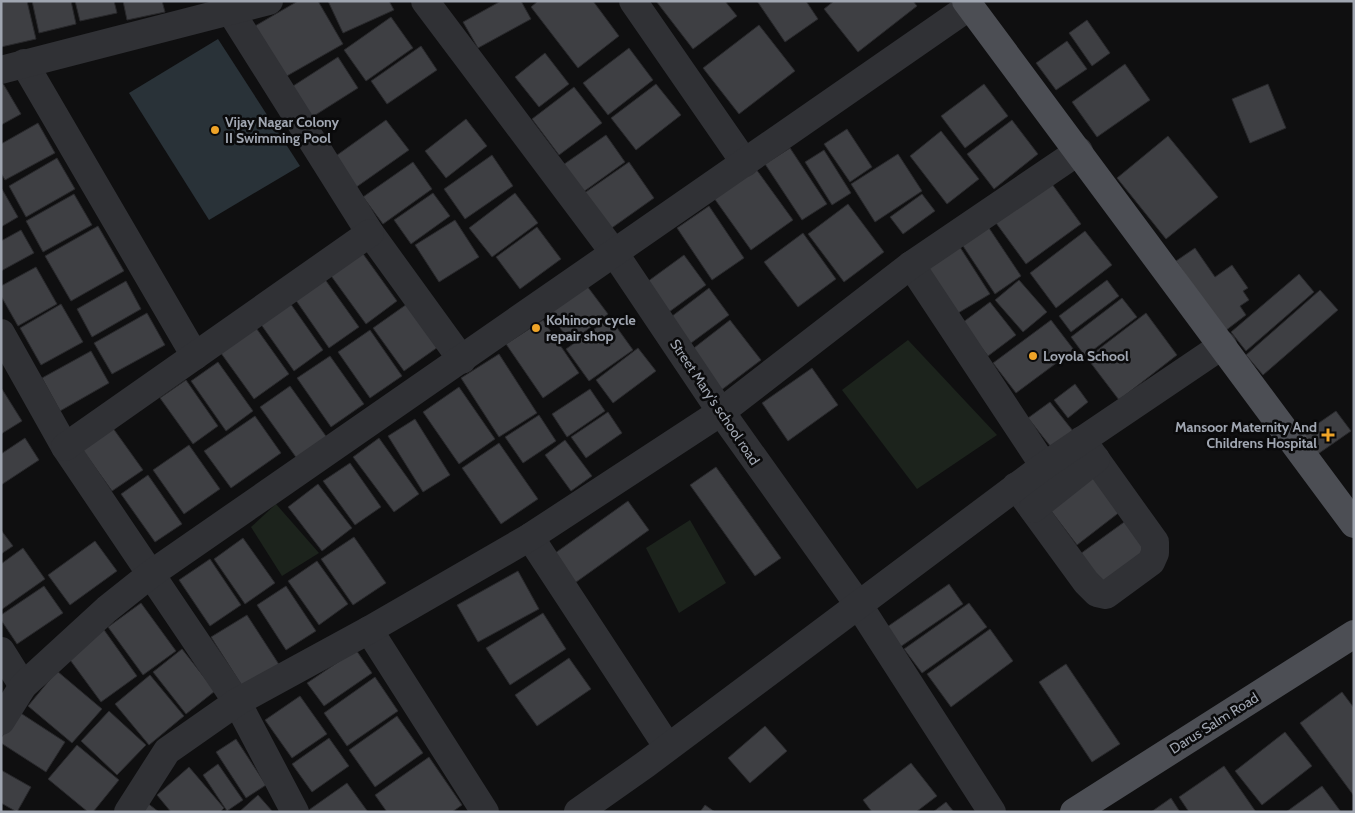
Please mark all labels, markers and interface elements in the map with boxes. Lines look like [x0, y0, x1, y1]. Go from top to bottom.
place label: Vijay Nagar Colony II Swimming Pool [225, 113, 340, 147]
marker: Vijay Nagar Colony II Swimming Pool [209, 124, 221, 136]
place label: Kohinoor cycle repair shop [546, 311, 636, 345]
marker: Kohinoor cycle repair shop [530, 322, 542, 334]
street label: Street Mary's school road [666, 336, 764, 468]
place label: Loyola School [1043, 347, 1129, 365]
marker: Loyola School [1027, 350, 1039, 362]
place label: Mansoor Maternity And Childrens Hospital [1175, 418, 1317, 452]
marker: Mansoor Maternity And Childrens Hospital [1321, 428, 1335, 442]
street label: Darus Salm Road [1166, 688, 1262, 758]

